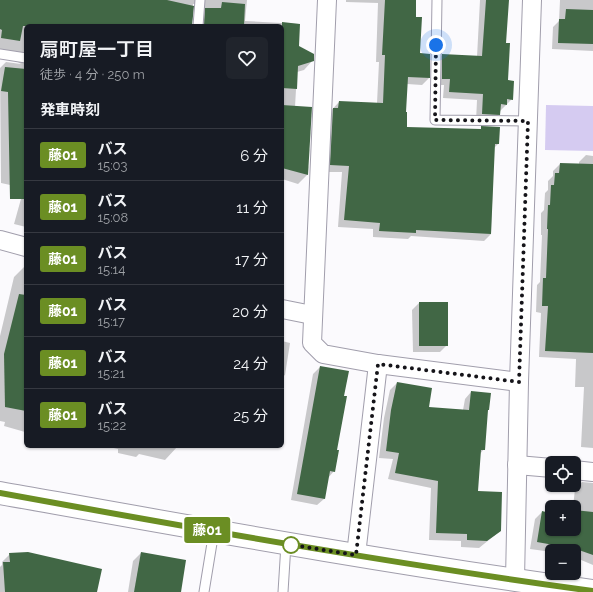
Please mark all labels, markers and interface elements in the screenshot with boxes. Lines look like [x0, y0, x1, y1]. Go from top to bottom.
your location [426, 35, 446, 55]
button: heart [226, 37, 268, 79]
text: 扇町屋一丁目 [40, 38, 154, 60]
text: 徒歩 · 4 分 · 250 m [40, 67, 145, 82]
text: 発車時刻 [40, 101, 100, 119]
text: バス [98, 140, 128, 158]
text: 藤01 [48, 147, 78, 163]
text: 6 分 [240, 147, 268, 165]
text: 15:03 [98, 158, 128, 173]
text: バス [98, 192, 128, 210]
text: 藤01 [48, 199, 78, 215]
text: 11 分 [236, 199, 268, 217]
text: 15:08 [98, 210, 128, 225]
text: バス [98, 244, 128, 262]
text: 藤01 [48, 251, 78, 267]
text: 17 分 [235, 251, 268, 269]
text: 15:14 [98, 262, 125, 277]
text: バス [98, 296, 128, 314]
text: 藤01 [48, 303, 78, 319]
text: 20 分 [232, 303, 268, 321]
text: 15:17 [98, 314, 125, 329]
text: バス [98, 348, 128, 366]
text: 藤01 [48, 355, 78, 371]
text: 24 分 [233, 355, 268, 373]
text: 15:21 [98, 366, 125, 381]
text: バス [98, 400, 128, 418]
text: 藤01 [48, 407, 78, 423]
text: 25 分 [233, 407, 268, 425]
text: 15:22 [98, 418, 126, 433]
map controls [545, 456, 581, 580]
button: locate [545, 456, 581, 492]
button: + [545, 500, 581, 536]
line badge: 藤01 [184, 517, 230, 543]
text: 藤01 [192, 522, 222, 538]
unlabelled marker [282, 536, 300, 554]
button: − [545, 544, 581, 580]

